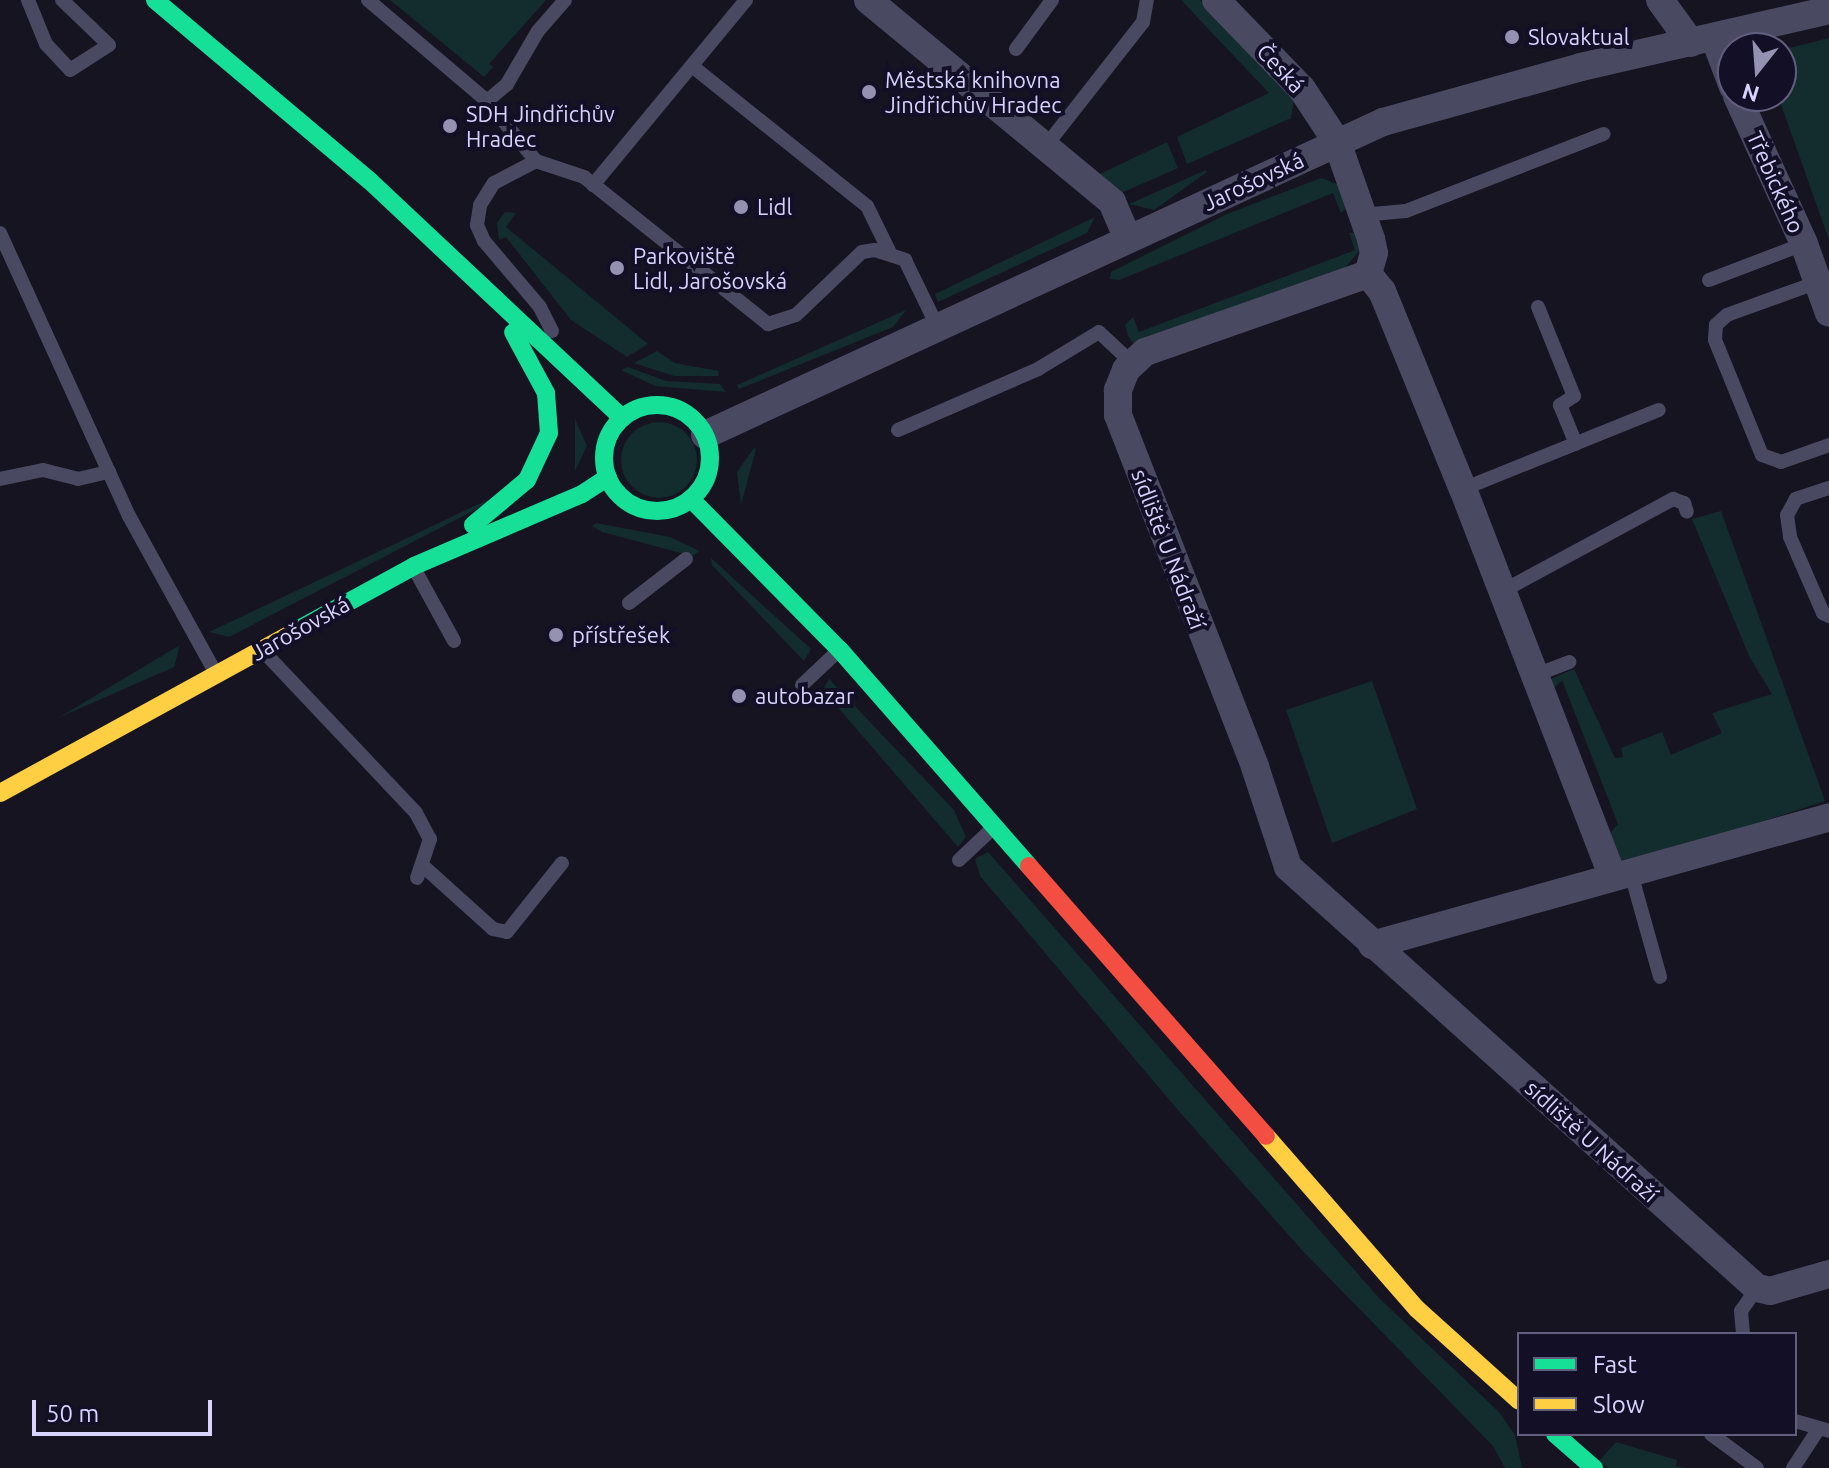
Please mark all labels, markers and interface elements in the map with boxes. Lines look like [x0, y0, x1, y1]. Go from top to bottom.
place label: Slovaktual [1528, 24, 1630, 50]
marker: Slovaktual [1503, 28, 1521, 46]
north arrow [1717, 32, 1797, 112]
street label: Česká [1252, 38, 1310, 98]
place label: Městská knihovna Jindřichův Hradec [885, 66, 1062, 118]
text: N [1739, 79, 1762, 108]
marker: Městská knihovna Jindřichův Hradec [860, 83, 878, 101]
place label: SDH Jindřichův Hradec [466, 100, 615, 152]
marker: SDH Jindřichův Hradec [441, 117, 459, 135]
street label: Třebického [1742, 127, 1810, 237]
street label: Jarošovská [1198, 146, 1308, 216]
place label: Lidl [757, 194, 792, 220]
marker: Lidl [732, 198, 750, 216]
place label: Parkoviště Lidl, Jarošovská [633, 242, 787, 294]
marker: Parkoviště Lidl, Jarošovská [608, 259, 626, 277]
street label: sídliště U Nádraží [1126, 465, 1212, 633]
street label: Jarošovská [246, 590, 354, 666]
place label: přístřešek [572, 622, 670, 648]
marker: přístřešek [547, 626, 565, 644]
place label: autobazar [755, 683, 854, 709]
marker: autobazar [730, 687, 748, 705]
street label: sídliště U Nádraží [1520, 1075, 1664, 1207]
legend [1517, 1332, 1797, 1436]
text: Fast [1593, 1351, 1637, 1378]
scale bar [36, 1384, 216, 1434]
text: Slow [1593, 1391, 1645, 1418]
text: 50 m [46, 1400, 99, 1427]

